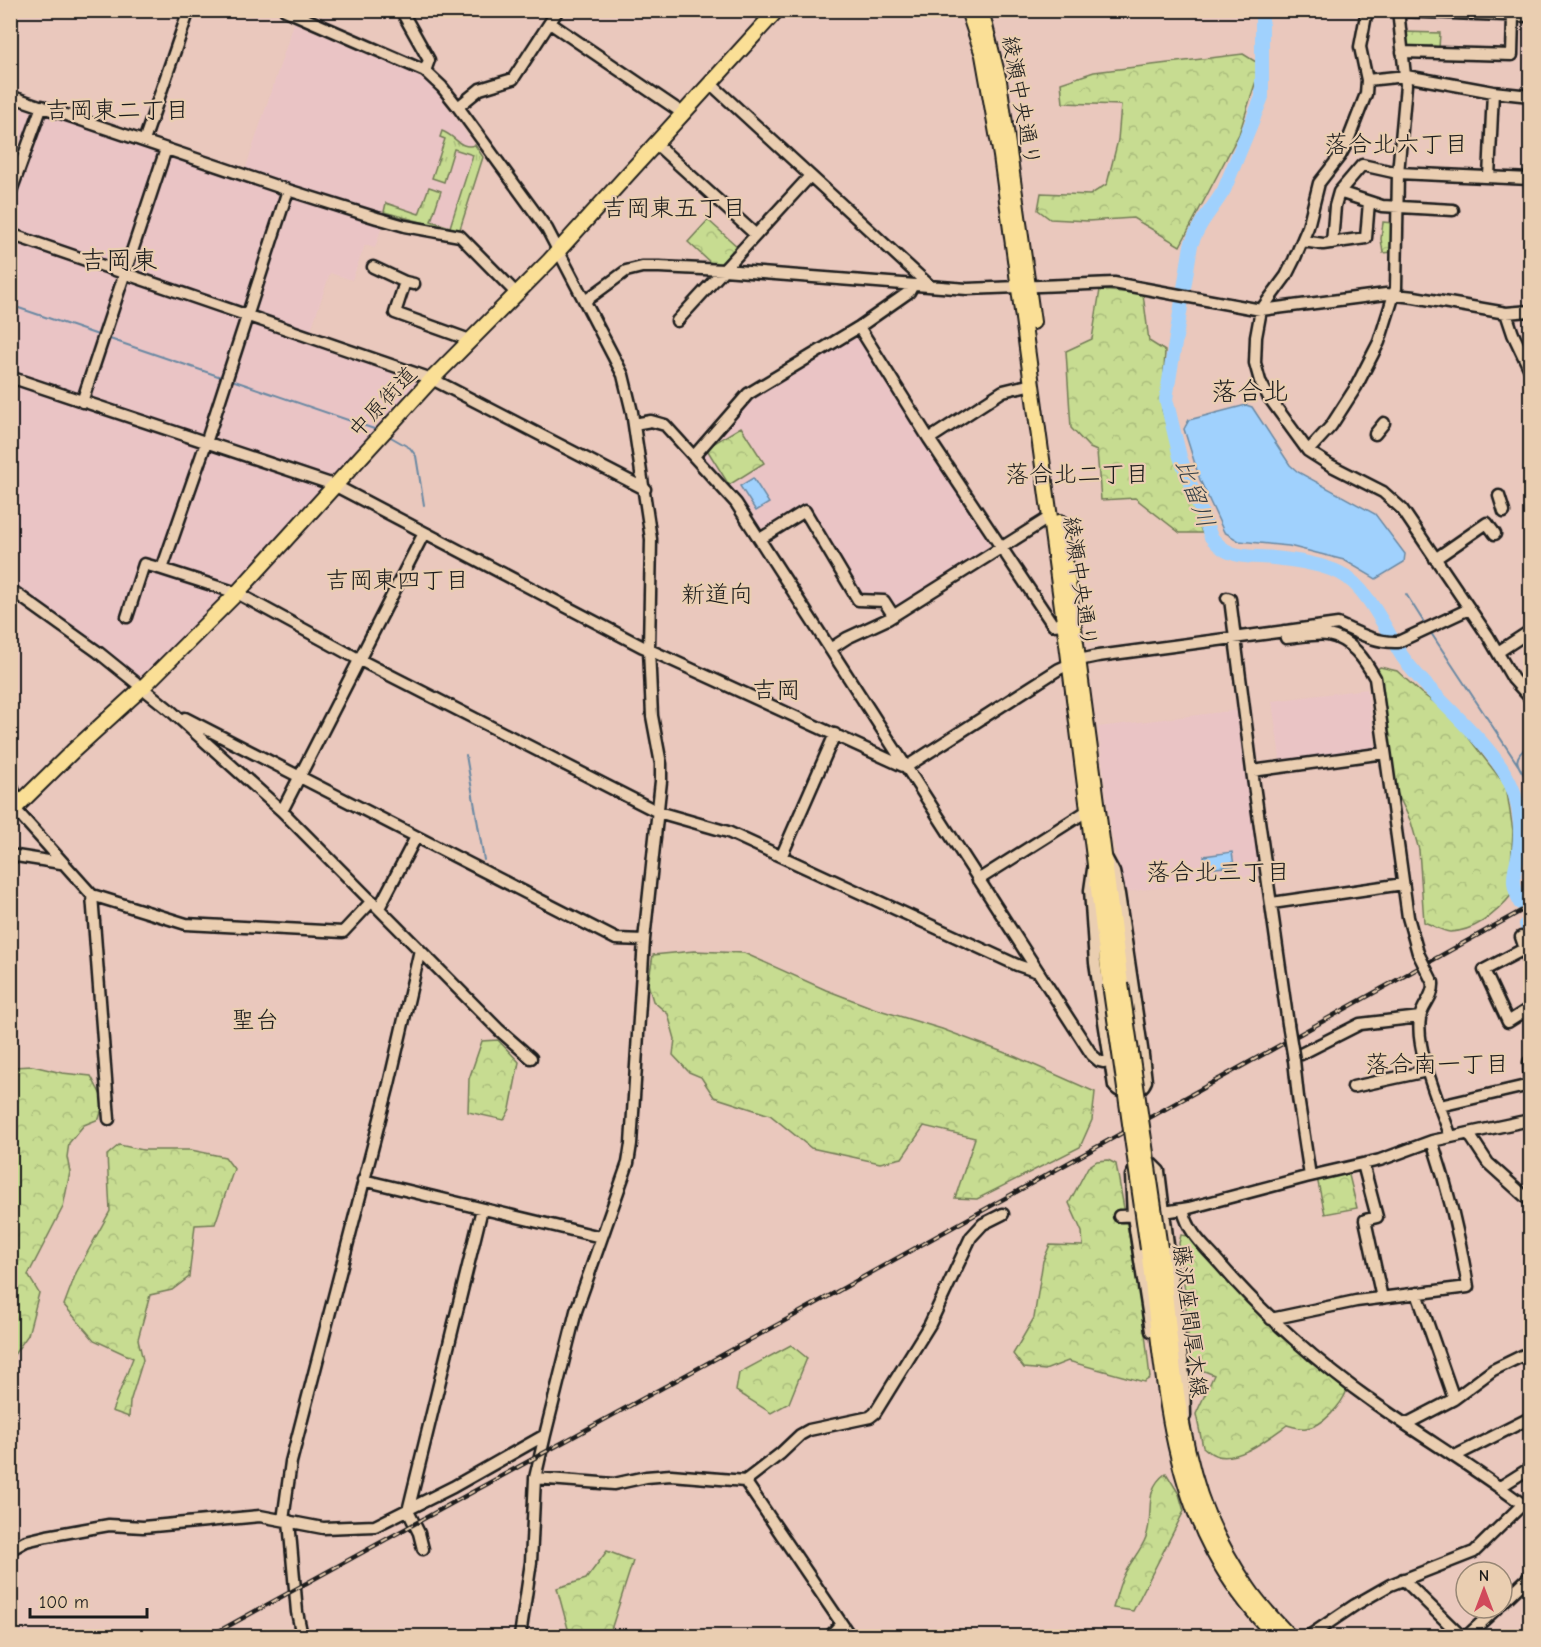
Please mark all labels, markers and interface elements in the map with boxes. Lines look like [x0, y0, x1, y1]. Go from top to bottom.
street label: 綾瀬中央通り [997, 34, 1045, 168]
district label: 吉岡東二丁目 [45, 96, 189, 124]
district label: 落合北六丁目 [1324, 130, 1468, 158]
district label: 吉岡東五丁目 [602, 194, 746, 222]
district label: 吉岡東 [80, 246, 158, 276]
street label: 中原街道 [343, 361, 423, 443]
district label: 落合北 [1211, 377, 1289, 407]
water label: 比留川 [1170, 454, 1220, 532]
district label: 落合北二丁目 [1005, 460, 1149, 488]
street label: 綾瀬中央通り [1058, 515, 1102, 649]
district label: 吉岡東四丁目 [325, 566, 469, 594]
district label: 新道向 [681, 580, 753, 608]
district label: 吉岡 [752, 676, 800, 704]
district label: 落合北三丁目 [1146, 858, 1290, 886]
district label: 聖台 [231, 1006, 279, 1034]
district label: 落合南一丁目 [1365, 1050, 1509, 1078]
street label: 藤沢座間厚木線 [1168, 1243, 1212, 1399]
north arrow [1454, 1560, 1514, 1620]
text: N [1479, 1567, 1489, 1585]
scale bar [30, 1581, 147, 1619]
text: 100 m [39, 1592, 89, 1613]

